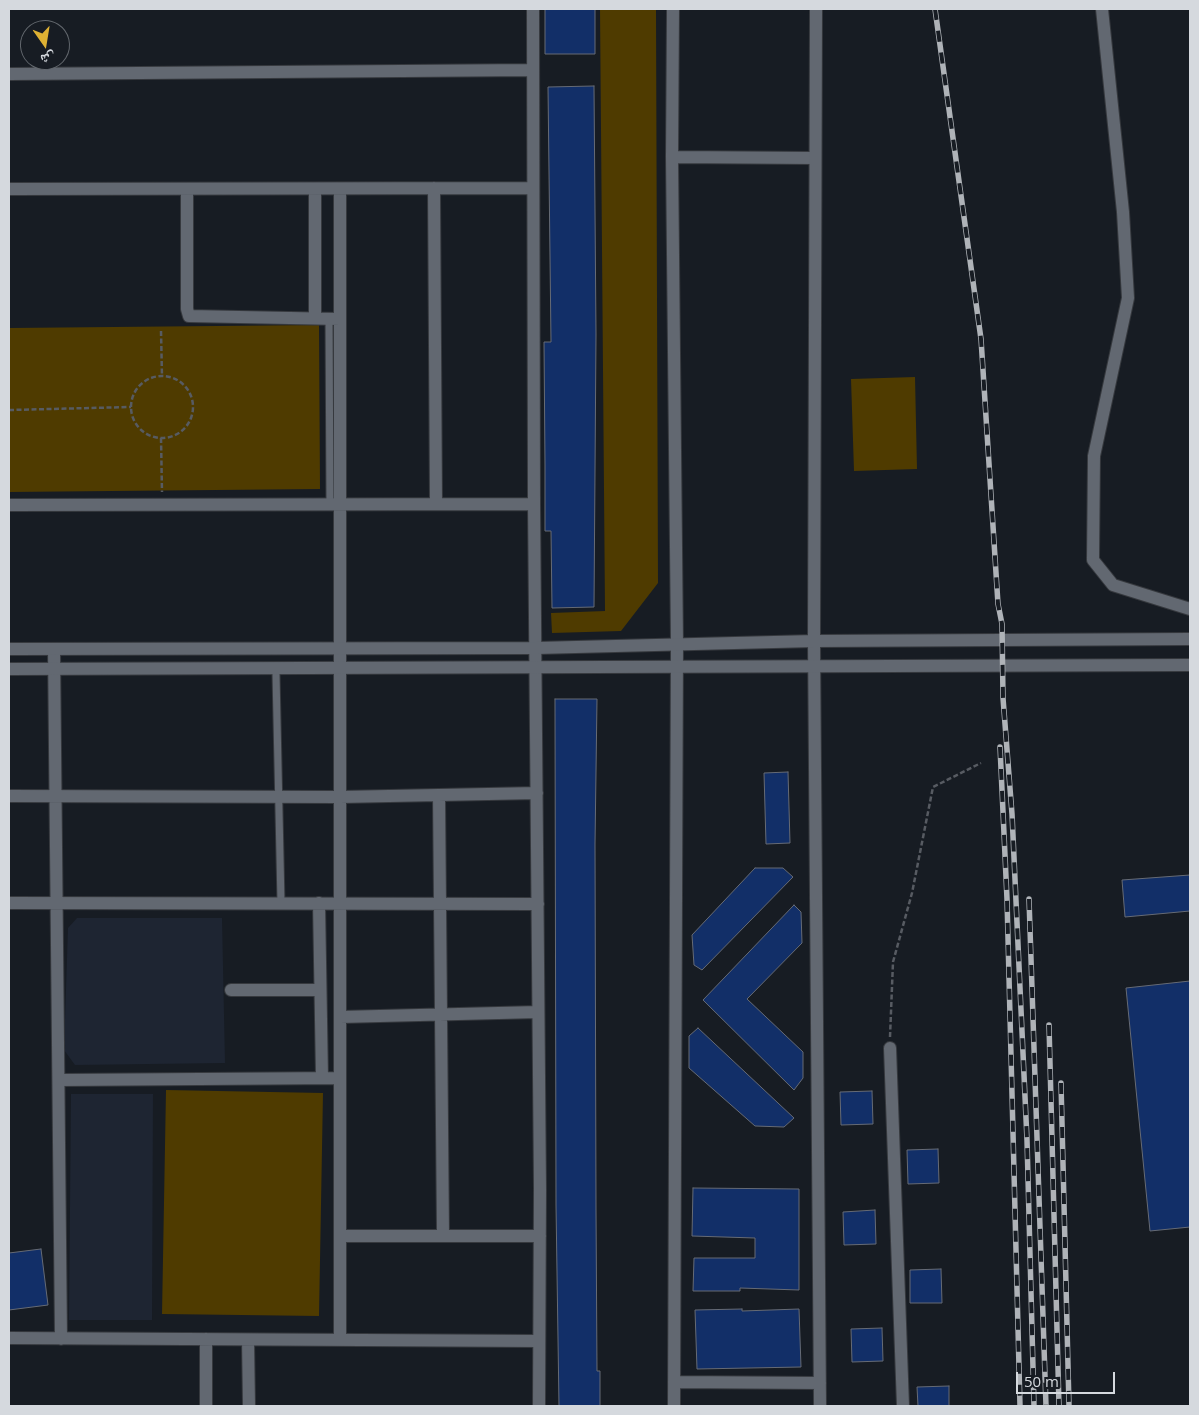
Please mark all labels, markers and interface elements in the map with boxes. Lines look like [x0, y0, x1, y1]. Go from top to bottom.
north arrow [20, 20, 70, 70]
text: ش [39, 48, 58, 70]
scale bar [1019, 1362, 1118, 1394]
text: 50 m [1024, 1371, 1059, 1391]

